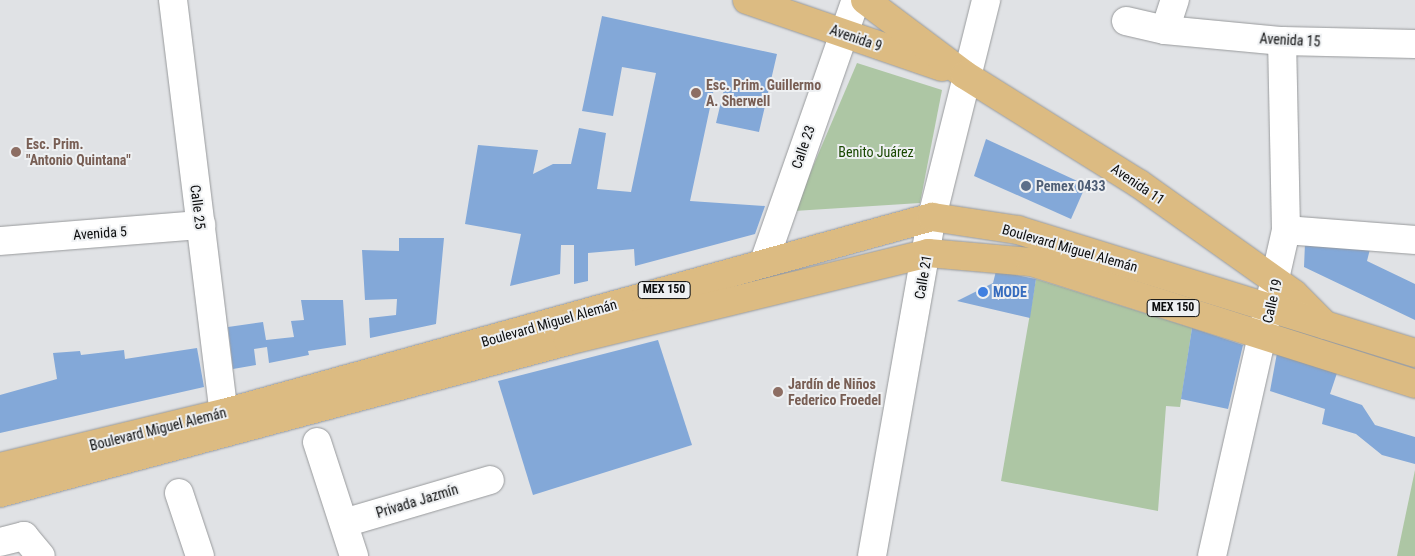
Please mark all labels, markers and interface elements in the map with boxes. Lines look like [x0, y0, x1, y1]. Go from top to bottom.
street label: Avenida 9 [828, 21, 884, 55]
street label: Avenida 15 [1259, 30, 1321, 50]
place label: Esc. Prim. Guillermo A. Sherwell [706, 77, 821, 110]
marker: Esc. Prim. Guillermo A. Sherwell [690, 87, 702, 99]
street label: Calle 23 [788, 123, 818, 171]
place label: Esc. Prim. "Antonio Quintana" [26, 136, 131, 168]
park label: Benito Juárez [838, 144, 914, 160]
marker: Esc. Prim. "Antonio Quintana" [10, 146, 22, 158]
street label: Avenida 11 [1108, 160, 1168, 208]
place label: Pemex 0433 [1036, 178, 1106, 194]
marker: Pemex 0433 [1020, 180, 1032, 192]
street label: Calle 25 [187, 184, 209, 230]
street label: Boulevard Miguel Alemán [1000, 221, 1140, 275]
street label: Avenida 5 [72, 223, 128, 243]
street label: Calle 21 [911, 254, 935, 300]
street label: Calle 19 [1259, 277, 1285, 325]
road number: MEX 150 [636, 280, 692, 300]
place label: MODE [993, 284, 1027, 300]
marker: MODE [977, 286, 989, 298]
street label: Boulevard Miguel Alemán [479, 296, 619, 350]
road number: MEX 150 [1146, 298, 1200, 318]
place label: Jardín de Niños Federico Froedel [788, 376, 881, 408]
marker: Jardín de Niños Federico Froedel [772, 386, 784, 398]
street label: Boulevard Miguel Alemán [88, 404, 228, 454]
street label: Privada Jazmín [374, 481, 460, 521]

